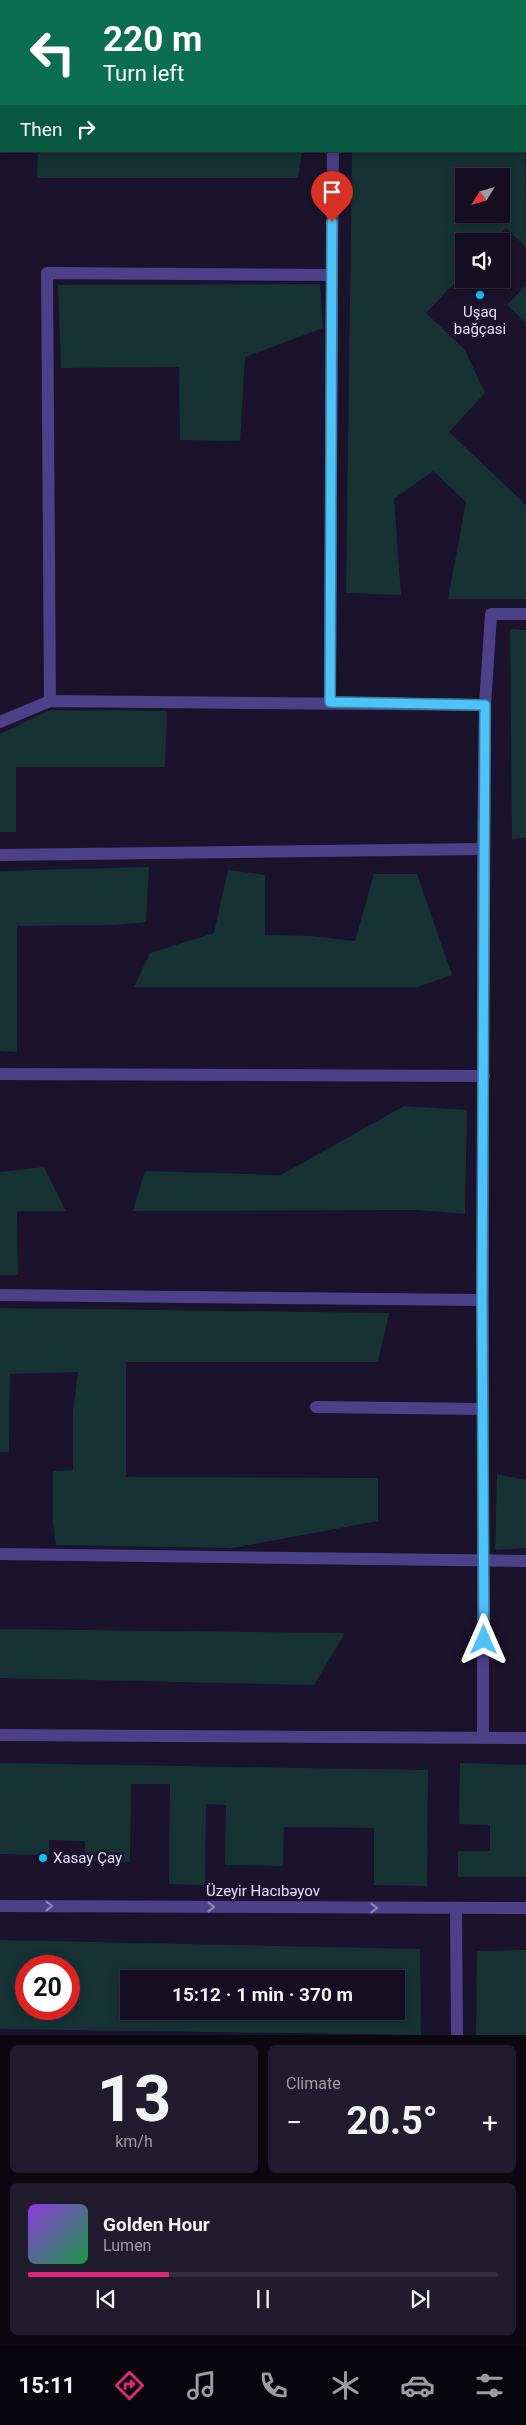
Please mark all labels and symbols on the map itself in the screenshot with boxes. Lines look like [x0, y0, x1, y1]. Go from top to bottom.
north arrow [455, 168, 510, 222]
pin [311, 171, 353, 222]
marker: Uşaq bağçasi [474, 289, 486, 301]
place label: Uşaq bağçasi [454, 303, 506, 338]
position arrow [457, 1613, 509, 1665]
place label: Xasay Çay [53, 1849, 122, 1867]
marker: Xasay Çay [37, 1852, 49, 1864]
street label: Üzeyir Hacıbəyov [206, 1882, 320, 1900]
one-way arrow [45, 1901, 53, 1911]
one-way arrow [208, 1902, 215, 1912]
one-way arrow [370, 1903, 378, 1913]
speed limit sign: 20 [15, 1955, 80, 2020]

